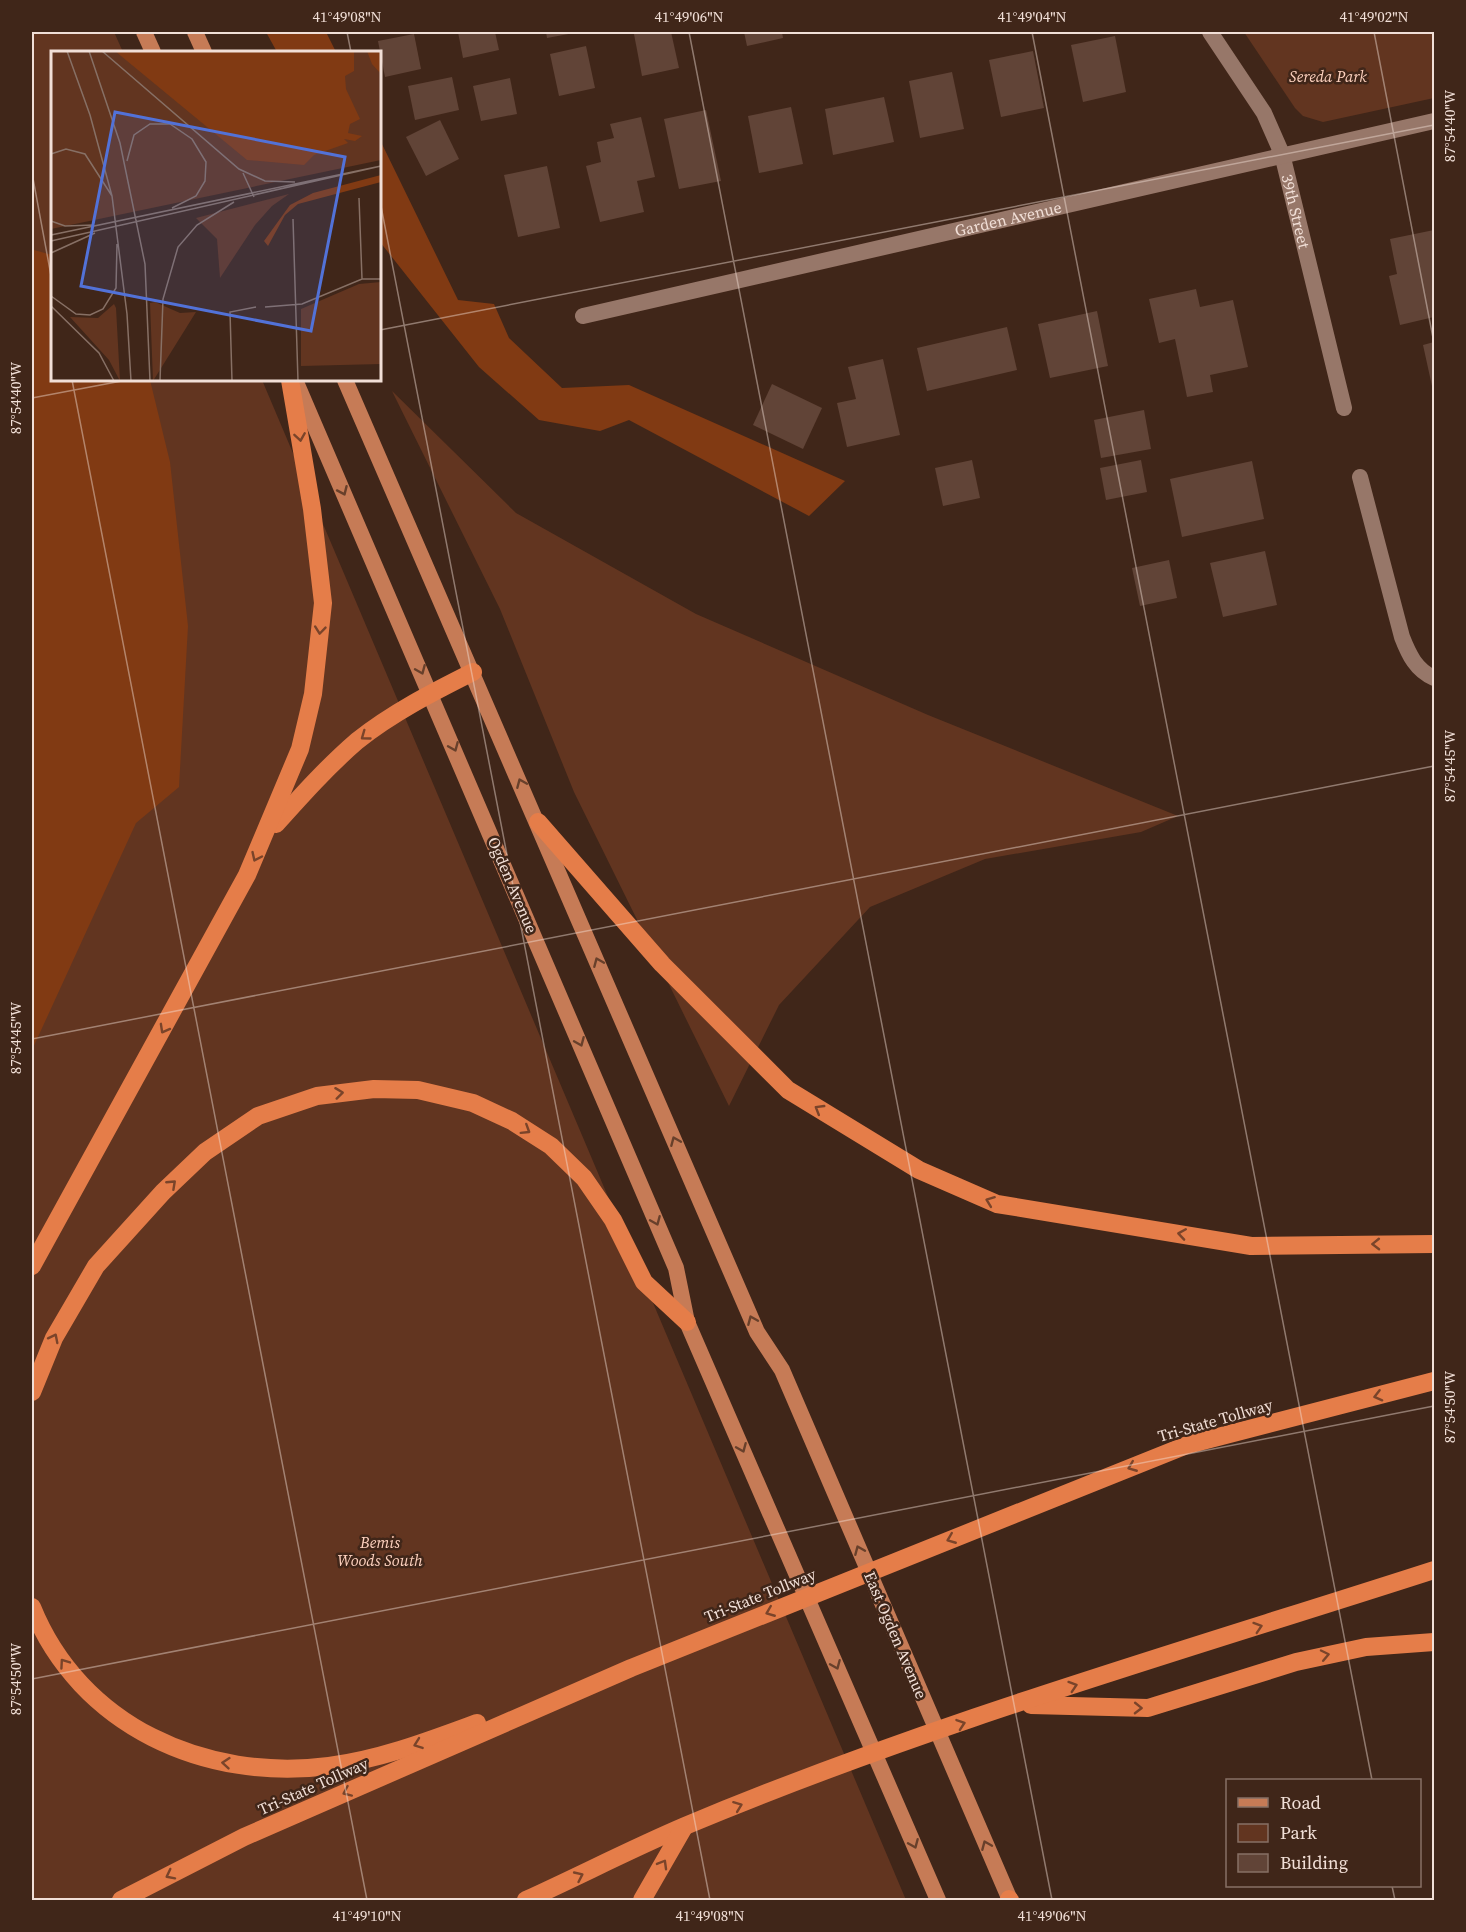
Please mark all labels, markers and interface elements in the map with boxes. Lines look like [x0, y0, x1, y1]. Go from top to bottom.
text: 41°49'08"N [312, 6, 382, 27]
text: 41°49'06"N [654, 6, 724, 27]
text: 41°49'04"N [997, 6, 1067, 27]
text: 41°49'02"N [1339, 6, 1409, 27]
inset map [51, 51, 381, 381]
park label: Sereda Park [1289, 65, 1367, 87]
text: 87°54'40"W [1439, 89, 1460, 162]
street label: 39th Street [1276, 172, 1316, 251]
street label: Garden Avenue [952, 196, 1064, 241]
text: 87°54'40"W [5, 361, 26, 434]
one-way arrow [293, 432, 306, 442]
one-way arrow [336, 484, 348, 495]
one-way arrow [314, 626, 327, 635]
one-way arrow [414, 663, 426, 674]
one-way arrow [360, 729, 371, 740]
text: 87°54'45"W [1439, 729, 1460, 802]
one-way arrow [447, 740, 459, 751]
one-way arrow [516, 778, 528, 789]
street label: Ogden Avenue [483, 833, 543, 937]
one-way arrow [251, 850, 263, 861]
one-way arrow [593, 957, 605, 968]
text: 87°54'45"W [5, 1001, 26, 1074]
one-way arrow [160, 1023, 171, 1033]
one-way arrow [573, 1036, 585, 1047]
one-way arrow [335, 1087, 344, 1100]
one-way arrow [815, 1105, 825, 1117]
one-way arrow [519, 1123, 530, 1134]
one-way arrow [670, 1136, 682, 1147]
one-way arrow [165, 1180, 176, 1191]
one-way arrow [985, 1196, 996, 1208]
one-way arrow [649, 1215, 661, 1226]
one-way arrow [1177, 1229, 1187, 1241]
one-way arrow [1372, 1238, 1381, 1250]
one-way arrow [747, 1315, 759, 1326]
one-way arrow [47, 1333, 59, 1344]
text: 87°54'50"W [1439, 1370, 1460, 1443]
one-way arrow [1373, 1388, 1383, 1401]
street label: Tri-State Tollway [1155, 1393, 1276, 1447]
one-way arrow [735, 1441, 747, 1452]
one-way arrow [1127, 1460, 1138, 1472]
park label: Bemis Woods South [337, 1531, 423, 1571]
one-way arrow [947, 1532, 958, 1544]
one-way arrow [854, 1545, 866, 1556]
street label: Tri-State Tollway [701, 1562, 820, 1627]
street label: East Ogden Avenue [859, 1568, 933, 1702]
one-way arrow [766, 1605, 777, 1617]
one-way arrow [1252, 1622, 1263, 1634]
text: 87°54'50"W [5, 1642, 26, 1715]
one-way arrow [1320, 1650, 1330, 1663]
one-way arrow [60, 1659, 71, 1670]
one-way arrow [829, 1659, 841, 1670]
one-way arrow [1067, 1681, 1078, 1694]
one-way arrow [1134, 1702, 1143, 1714]
one-way arrow [955, 1719, 966, 1731]
one-way arrow [413, 1737, 424, 1750]
street label: Tri-State Tollway [254, 1752, 372, 1820]
one-way arrow [221, 1757, 231, 1770]
legend [1226, 1779, 1421, 1887]
one-way arrow [342, 1785, 353, 1797]
text: Road [1280, 1790, 1321, 1815]
one-way arrow [732, 1800, 743, 1813]
text: Park [1280, 1820, 1317, 1845]
one-way arrow [906, 1838, 918, 1849]
one-way arrow [981, 1840, 993, 1851]
text: Building [1280, 1850, 1348, 1875]
one-way arrow [656, 1860, 667, 1870]
one-way arrow [166, 1868, 177, 1879]
one-way arrow [572, 1871, 583, 1883]
text: 41°49'10"N [332, 1905, 402, 1926]
text: 41°49'08"N [675, 1905, 745, 1926]
text: 41°49'06"N [1017, 1905, 1087, 1926]

